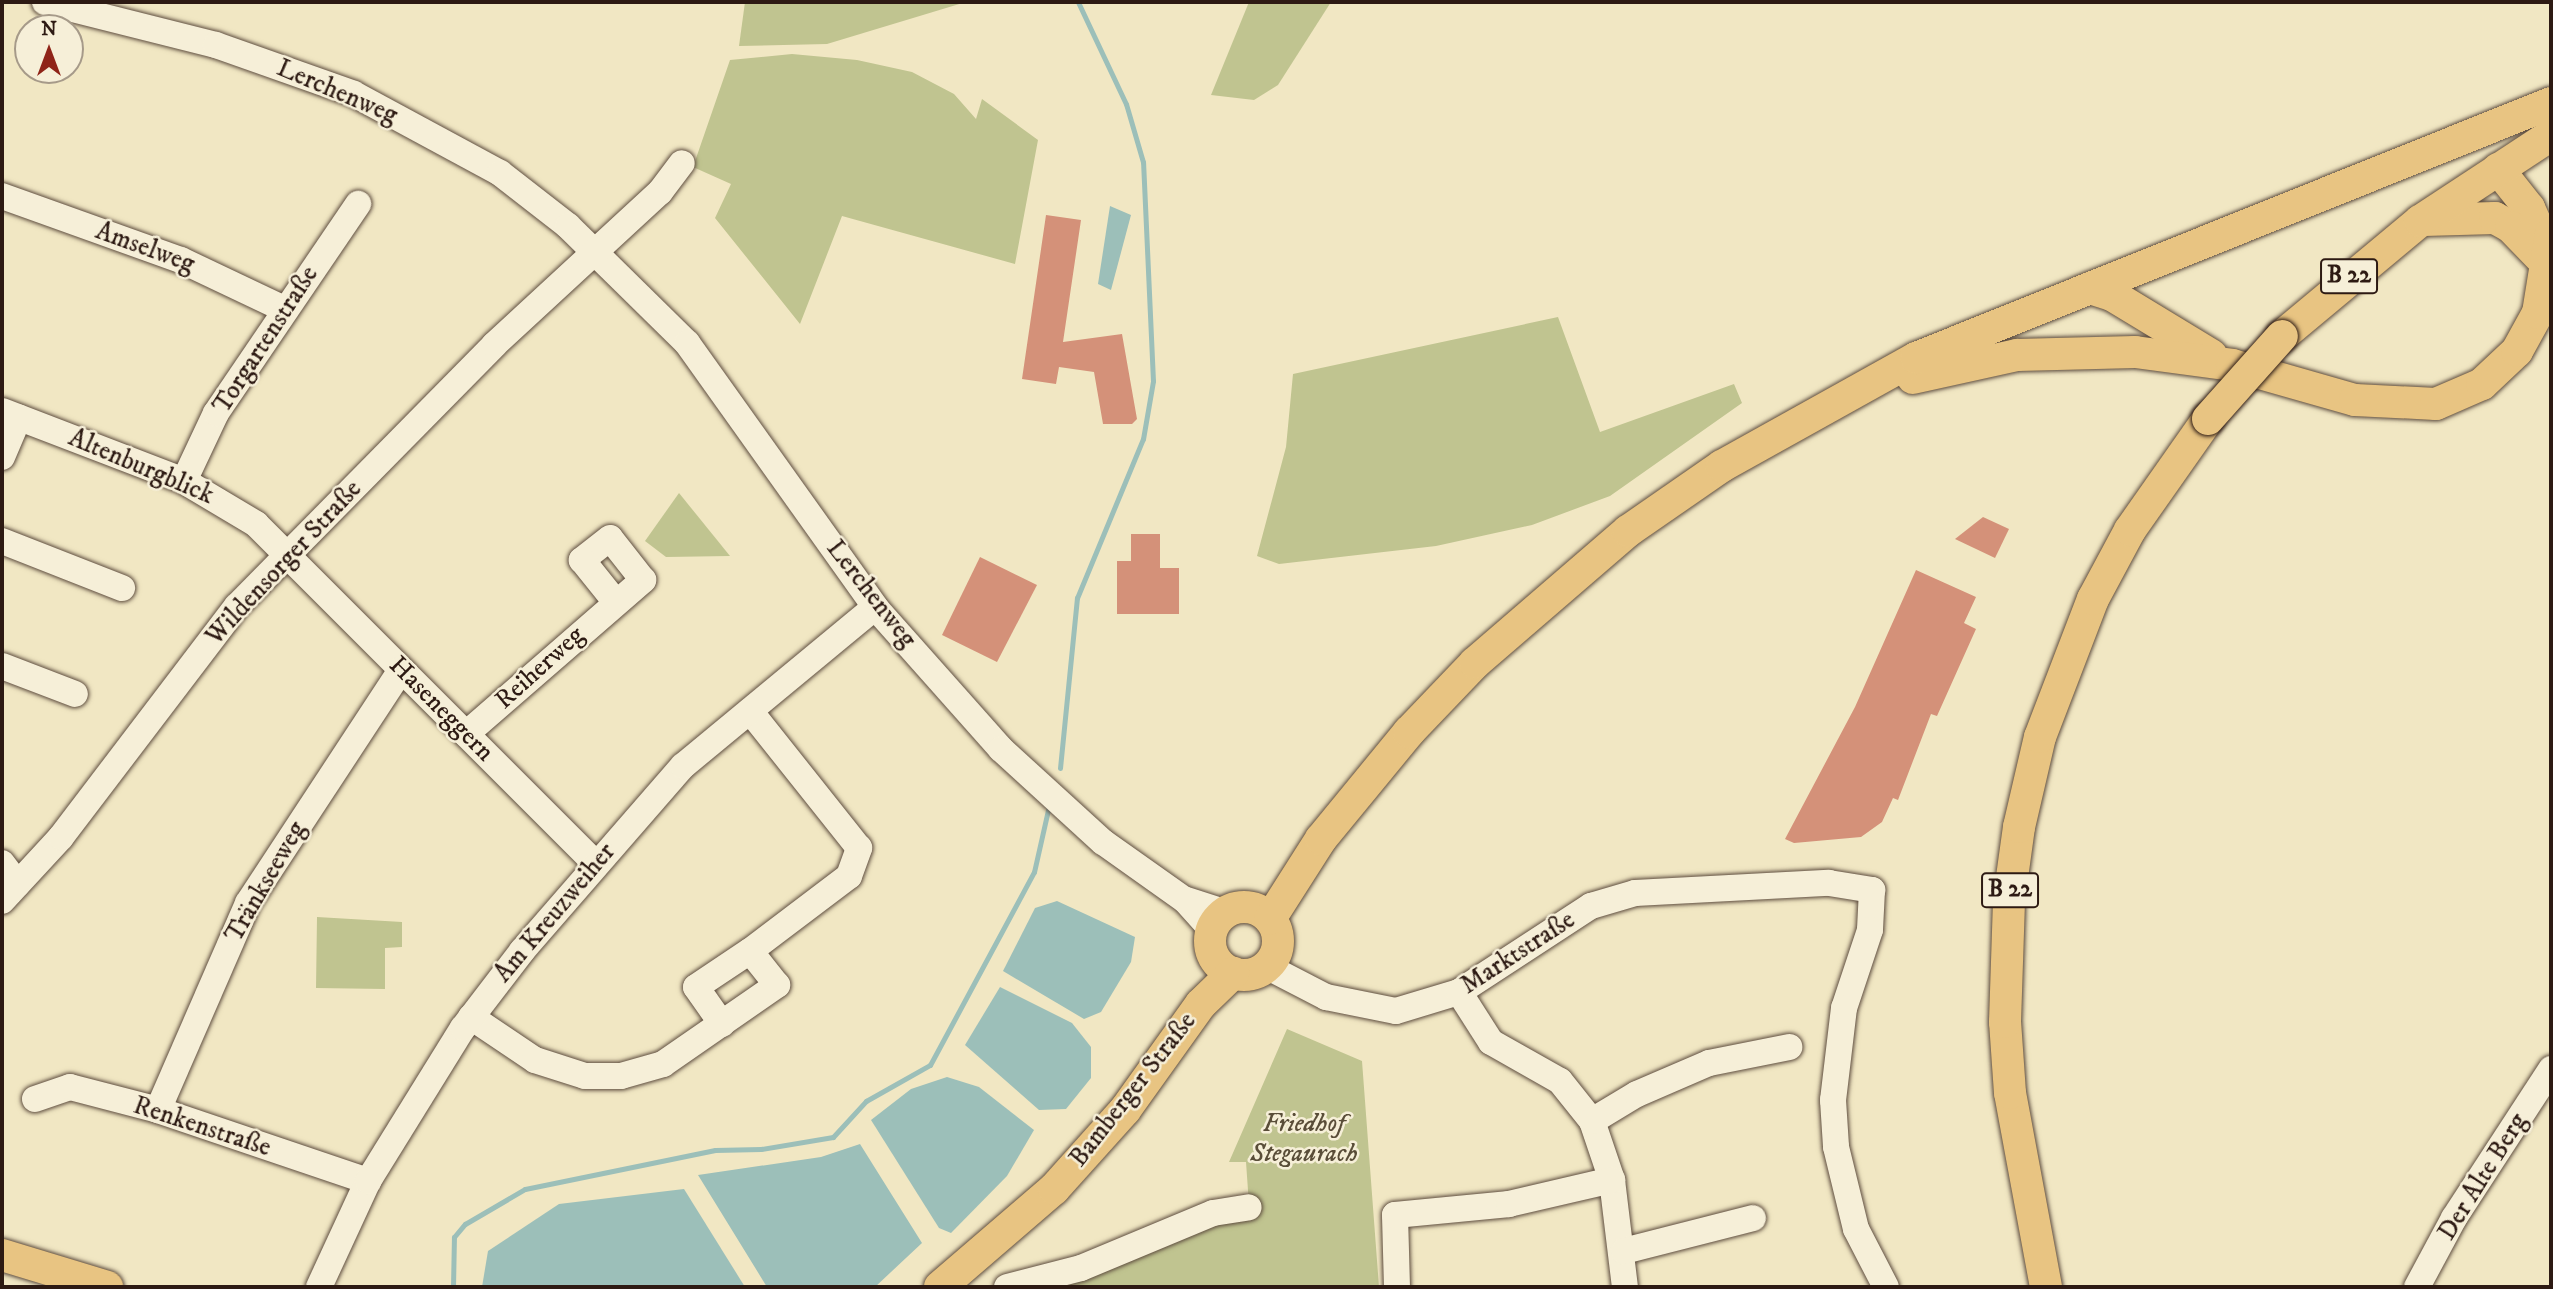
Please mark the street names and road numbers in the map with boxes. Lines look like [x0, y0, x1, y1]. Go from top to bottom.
street label: Lerchenweg [272, 53, 402, 131]
street label: Amselweg [91, 216, 199, 280]
road number: B 22 [2319, 256, 2379, 296]
street label: Torgartenstraße [207, 260, 325, 420]
street label: Altenburgblick [64, 422, 218, 512]
street label: Wildensorger Straße [199, 474, 369, 652]
street label: Lerchenweg [819, 534, 923, 654]
street label: Reiherweg [489, 620, 591, 716]
street label: Haseneggern [382, 650, 500, 768]
street label: Tränkseeweg [219, 816, 313, 948]
street label: Am Kreuzweiher [488, 837, 622, 989]
road number: B 22 [1980, 870, 2040, 910]
street label: Marktstraße [1455, 905, 1581, 1001]
street label: Bamberger Straße [1063, 1007, 1203, 1173]
street label: Renkenstraße [129, 1090, 275, 1164]
street label: Der Alte Berg [2432, 1108, 2534, 1246]

